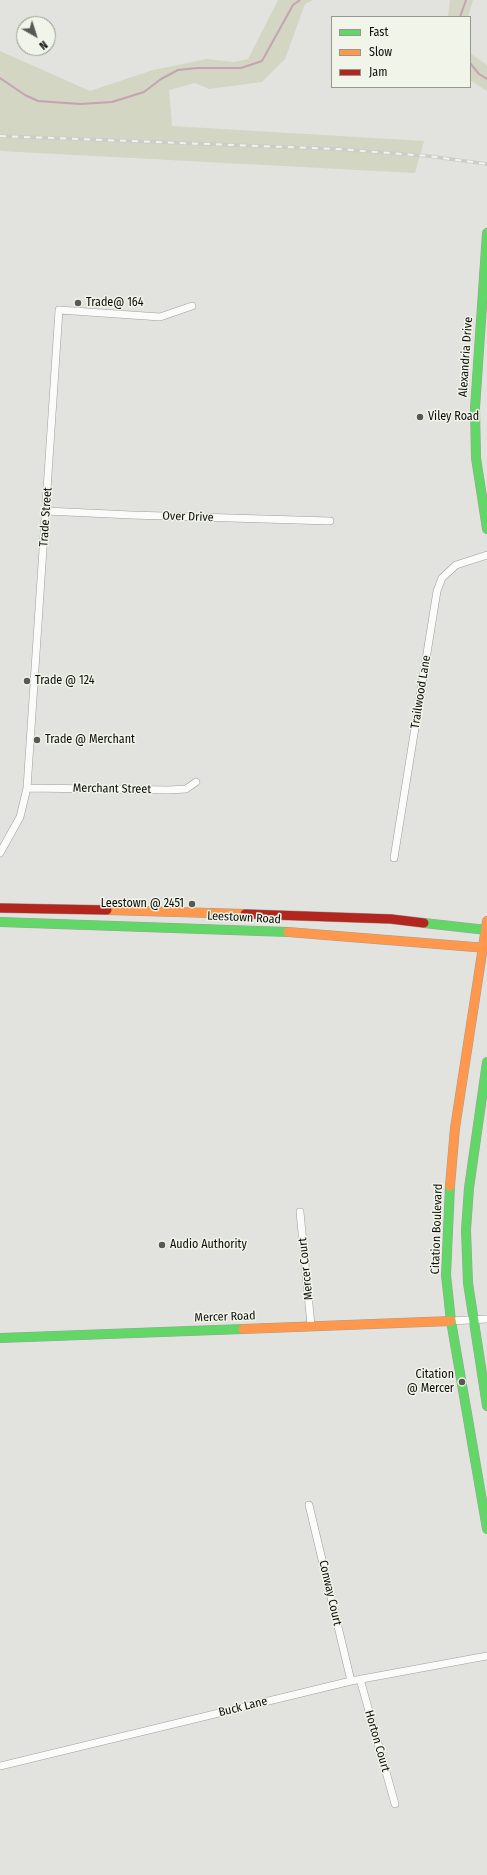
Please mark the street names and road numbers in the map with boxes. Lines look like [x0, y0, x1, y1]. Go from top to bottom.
street label: Alexandria Drive [456, 316, 476, 398]
street label: Trade Street [37, 487, 55, 547]
street label: Over Drive [162, 509, 214, 525]
street label: Trailwood Lane [408, 654, 434, 730]
street label: Merchant Street [73, 781, 151, 797]
street label: Leestown Road [207, 909, 281, 927]
street label: Citation Boulevard [428, 1183, 446, 1275]
street label: Mercer Court [296, 1237, 316, 1301]
street label: Mercer Road [194, 1309, 256, 1325]
street label: Conway Court [315, 1559, 345, 1627]
street label: Buck Lane [217, 1694, 269, 1720]
street label: Horton Court [361, 1708, 393, 1774]

